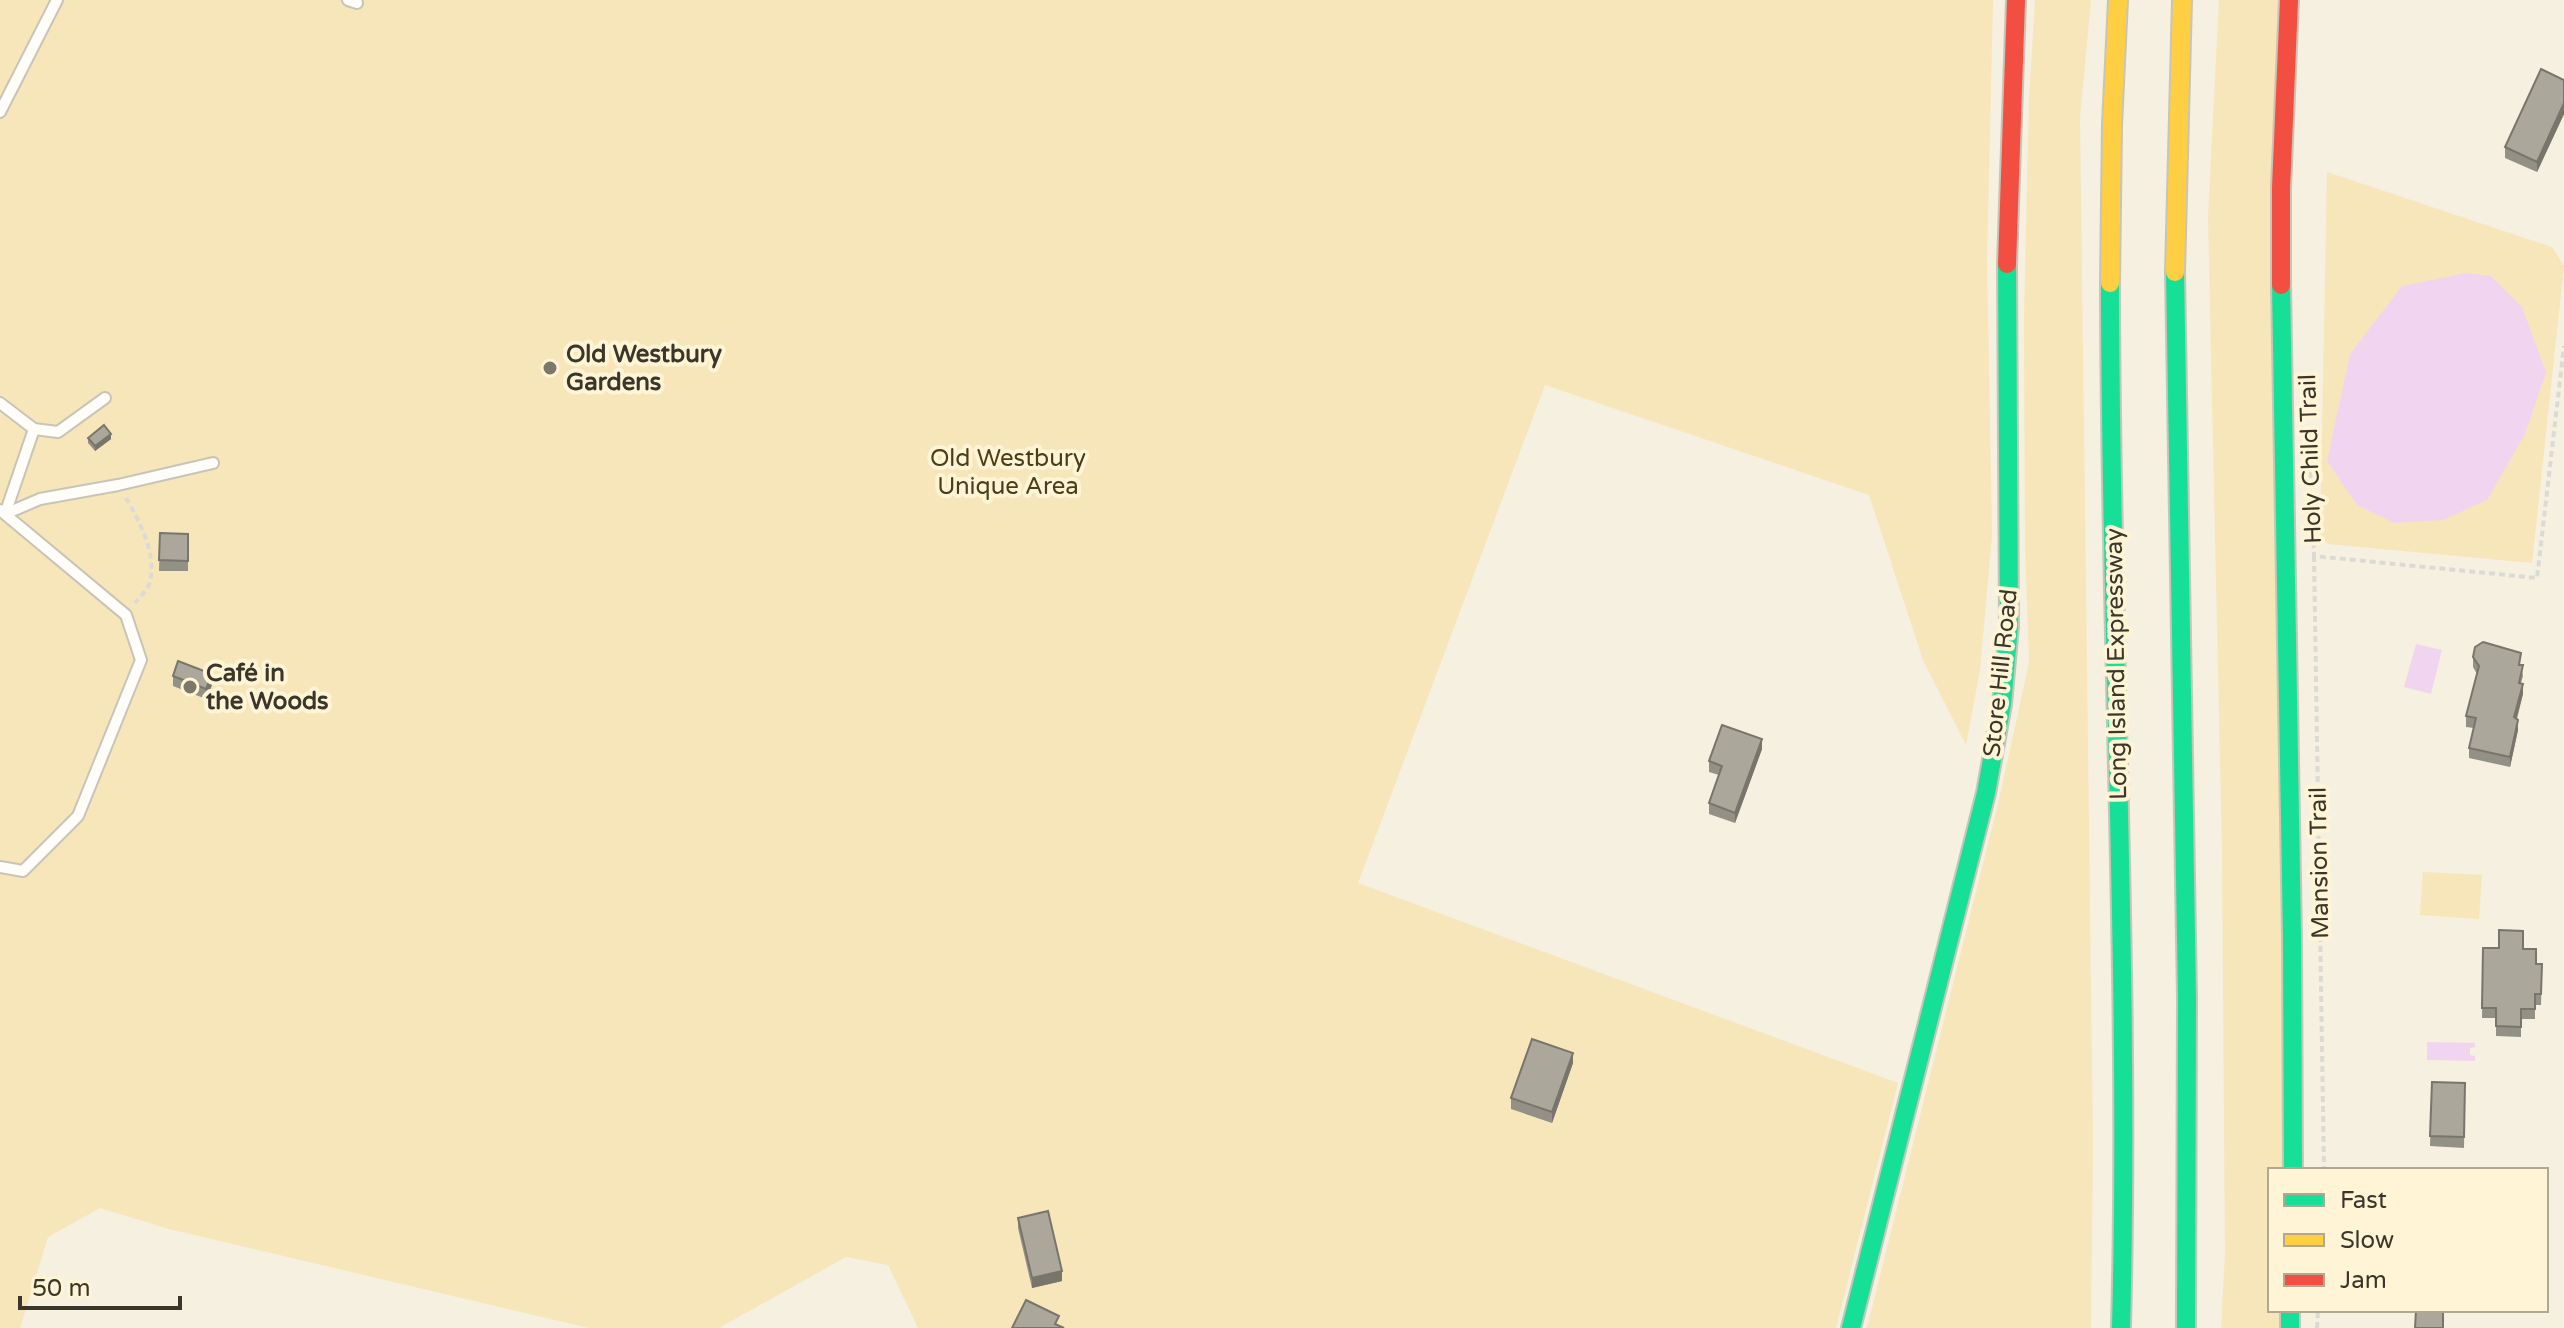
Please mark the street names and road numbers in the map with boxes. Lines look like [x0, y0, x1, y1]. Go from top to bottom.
street label: Holy Child Trail [2293, 374, 2328, 544]
street label: Long Island Expressway [2100, 528, 2133, 800]
street label: Store Hill Road [1977, 588, 2024, 759]
street label: Mansion Trail [2304, 787, 2335, 939]

